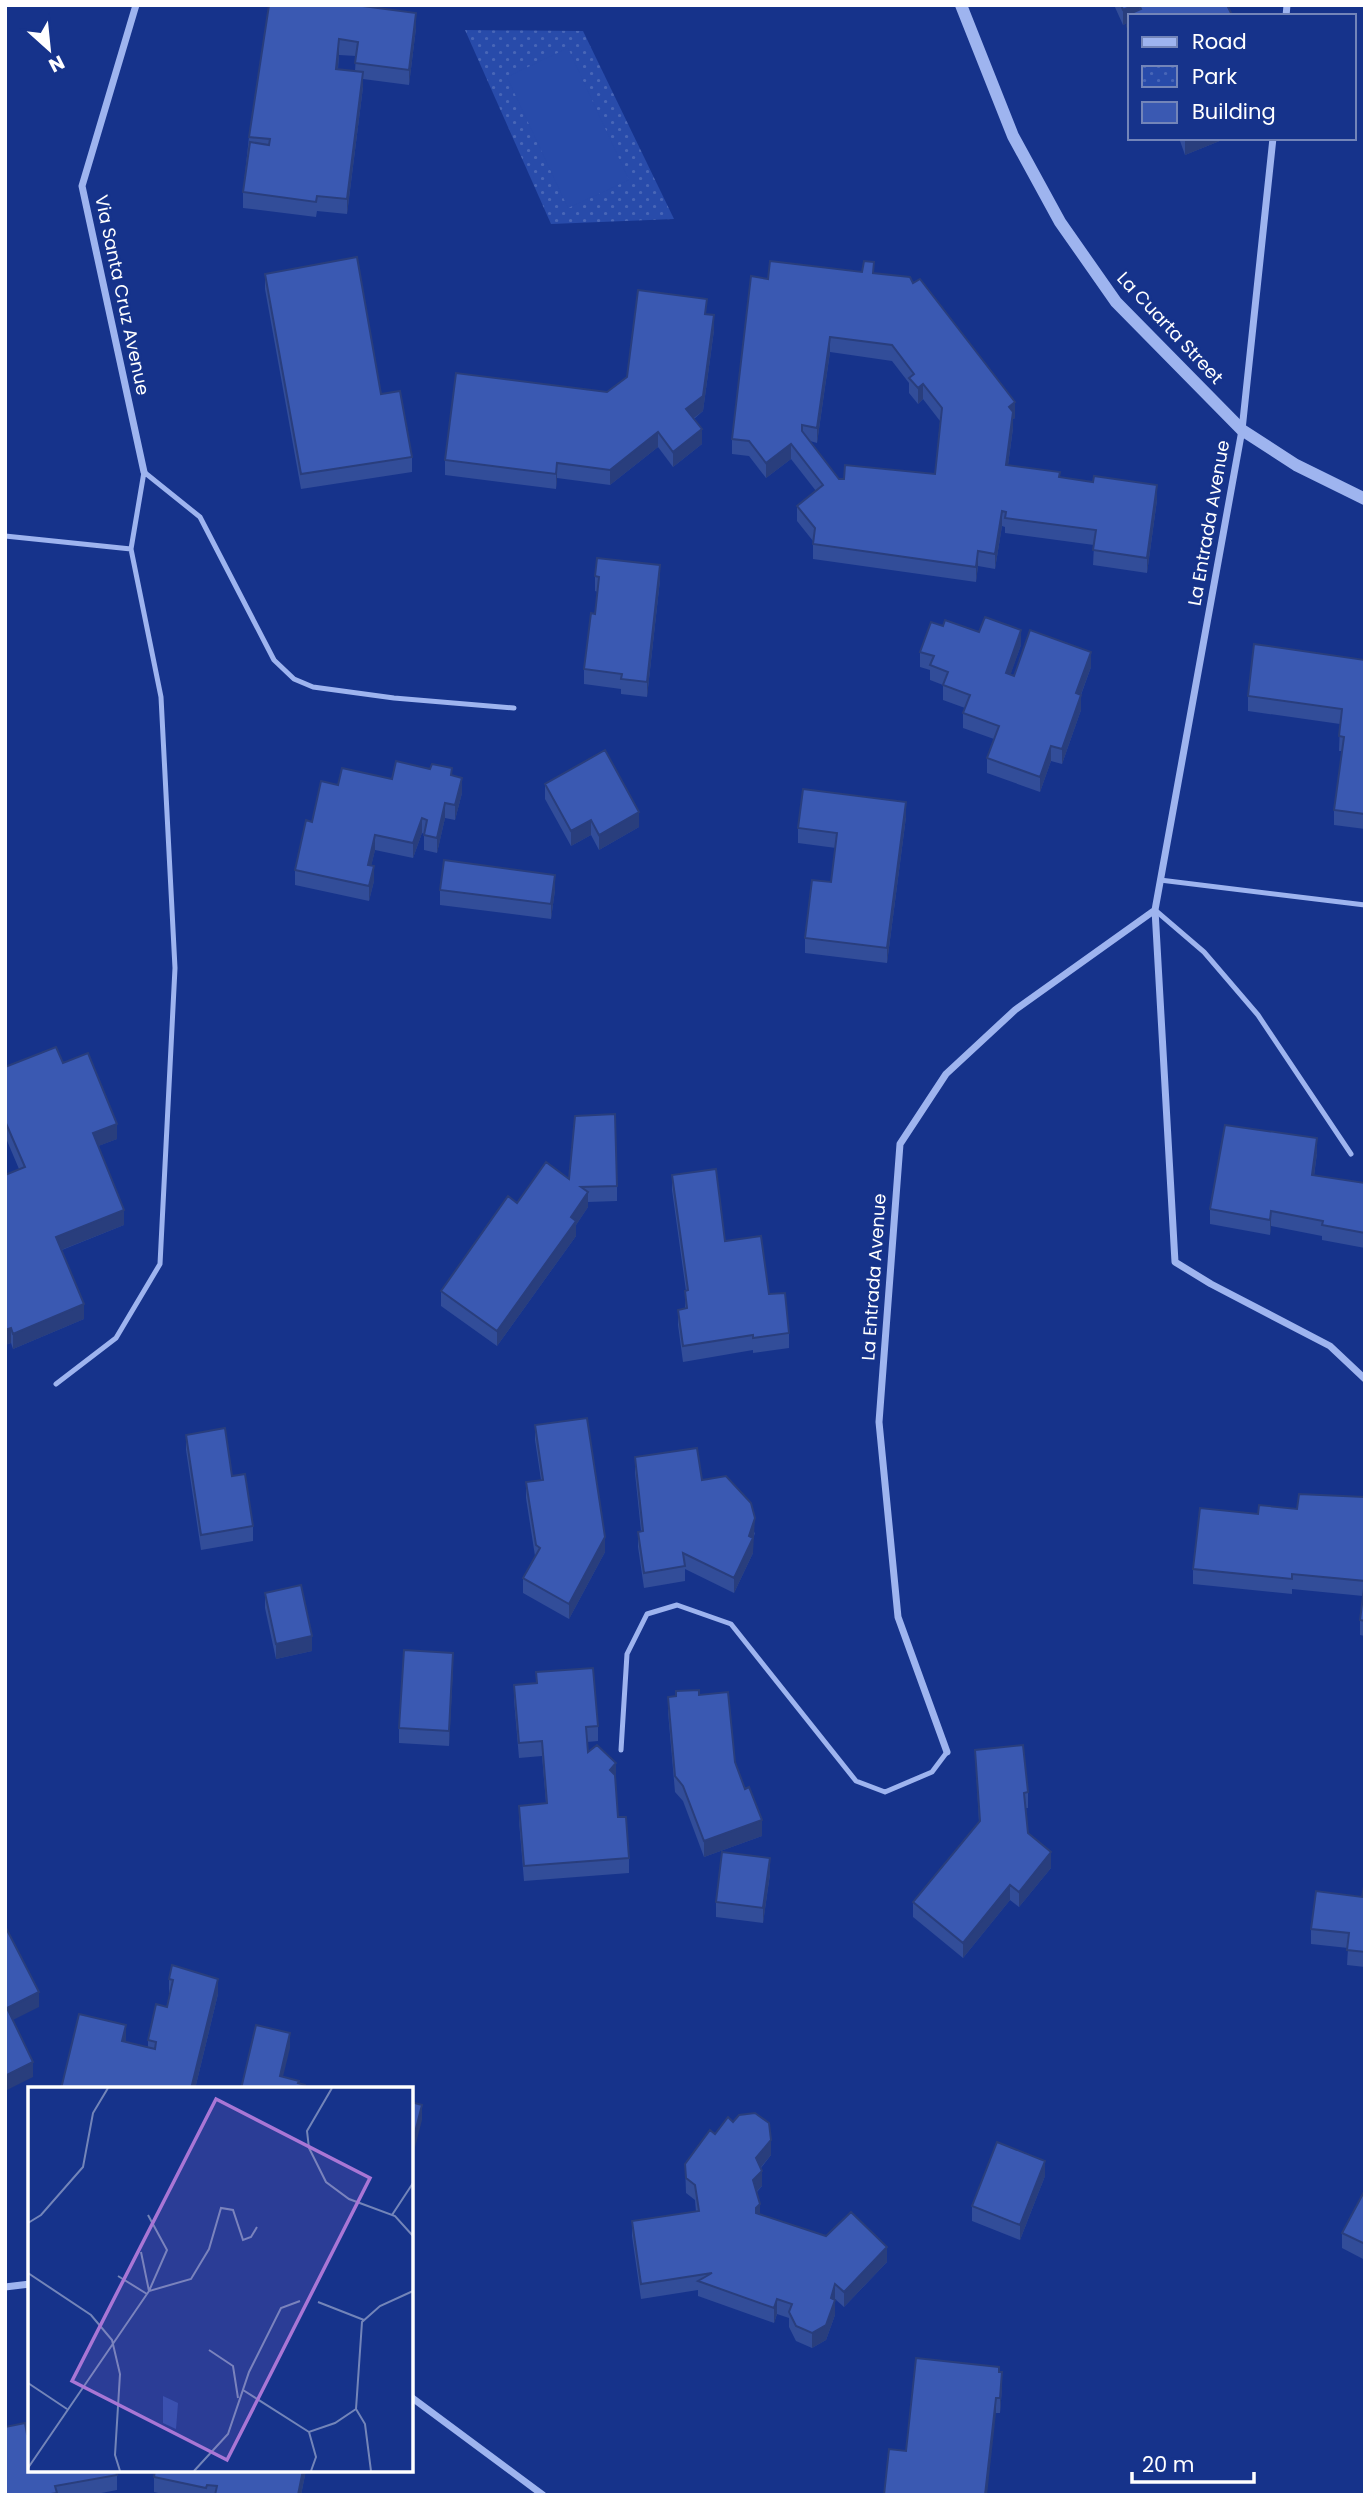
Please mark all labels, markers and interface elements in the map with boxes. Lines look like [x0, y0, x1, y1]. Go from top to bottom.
north arrow [14, 14, 84, 84]
legend [1128, 14, 1356, 140]
text: Road [1192, 27, 1247, 56]
text: N [44, 48, 69, 79]
text: Park [1192, 62, 1237, 91]
text: Building [1192, 97, 1276, 126]
street label: Via Santa Cruz Avenue [89, 192, 156, 397]
street label: La Cuarta Street [1112, 266, 1229, 389]
street label: La Entrada Avenue [1182, 438, 1235, 608]
street label: La Entrada Avenue [855, 1192, 892, 1361]
inset map [28, 2087, 413, 2472]
scale bar [1132, 2440, 1254, 2484]
text: 20 m [1142, 2450, 1195, 2479]

